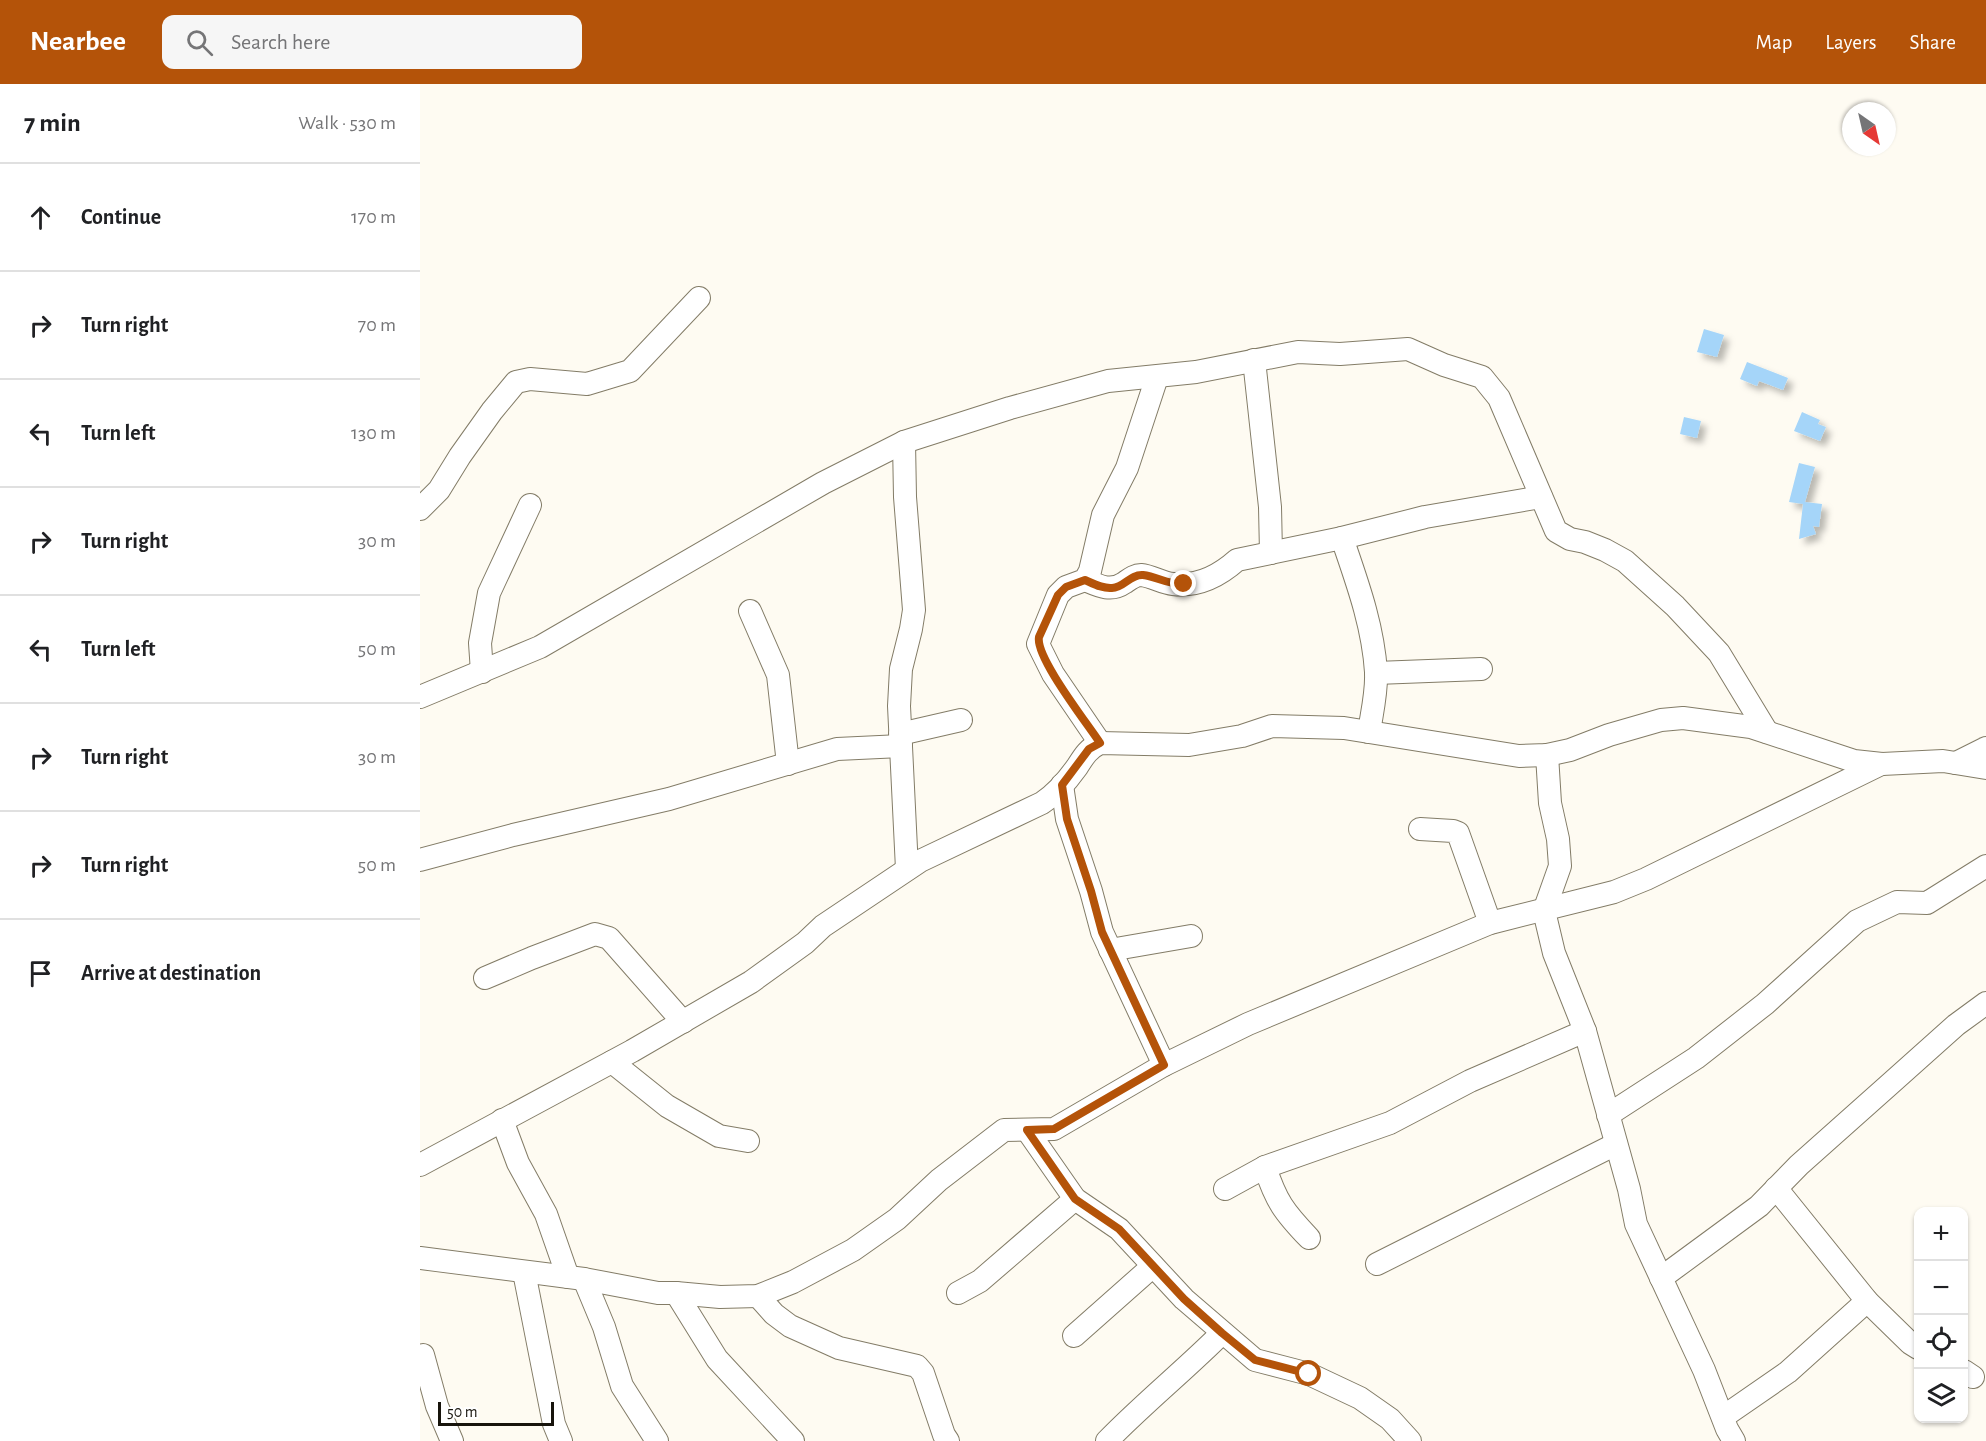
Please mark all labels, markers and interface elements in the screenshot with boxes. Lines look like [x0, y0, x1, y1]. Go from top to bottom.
search box [162, 15, 582, 69]
icon: search [183, 26, 216, 59]
text: Nearbee [30, 28, 126, 56]
text: Search here [231, 31, 330, 53]
text: Map [1756, 32, 1792, 53]
text: Layers [1825, 32, 1876, 53]
text: Share [1909, 32, 1956, 53]
north arrow [1842, 102, 1896, 156]
text: 7 min [24, 110, 81, 136]
text: Walk · 530 m [298, 113, 396, 133]
icon: ahead [24, 201, 57, 234]
text: Continue [81, 206, 161, 228]
text: 170 m [351, 207, 396, 227]
icon: right [24, 309, 57, 342]
text: Turn right [81, 314, 168, 336]
text: 70 m [358, 315, 396, 335]
icon: left [24, 417, 57, 450]
text: Turn left [81, 422, 155, 444]
text: 130 m [351, 423, 396, 443]
icon: right [24, 525, 57, 558]
text: Turn right [81, 530, 168, 552]
text: 30 m [358, 531, 396, 551]
route end [1170, 570, 1196, 596]
icon: left [24, 633, 57, 666]
text: Turn left [81, 638, 155, 660]
text: 50 m [358, 639, 396, 659]
icon: right [24, 741, 57, 774]
text: Turn right [81, 746, 168, 768]
text: 30 m [358, 747, 396, 767]
icon: right [24, 849, 57, 882]
text: Turn right [81, 854, 168, 876]
text: 50 m [358, 855, 396, 875]
icon: arrive [24, 957, 57, 990]
text: Arrive at destination [81, 962, 261, 984]
map controls [1914, 1207, 1968, 1423]
button: + [1914, 1207, 1968, 1261]
button: − [1914, 1261, 1968, 1315]
button: locate [1914, 1315, 1968, 1369]
route start [1295, 1360, 1321, 1386]
button: layers [1914, 1369, 1968, 1423]
scale bar [438, 1399, 554, 1426]
text: 50 m [447, 1404, 478, 1420]

